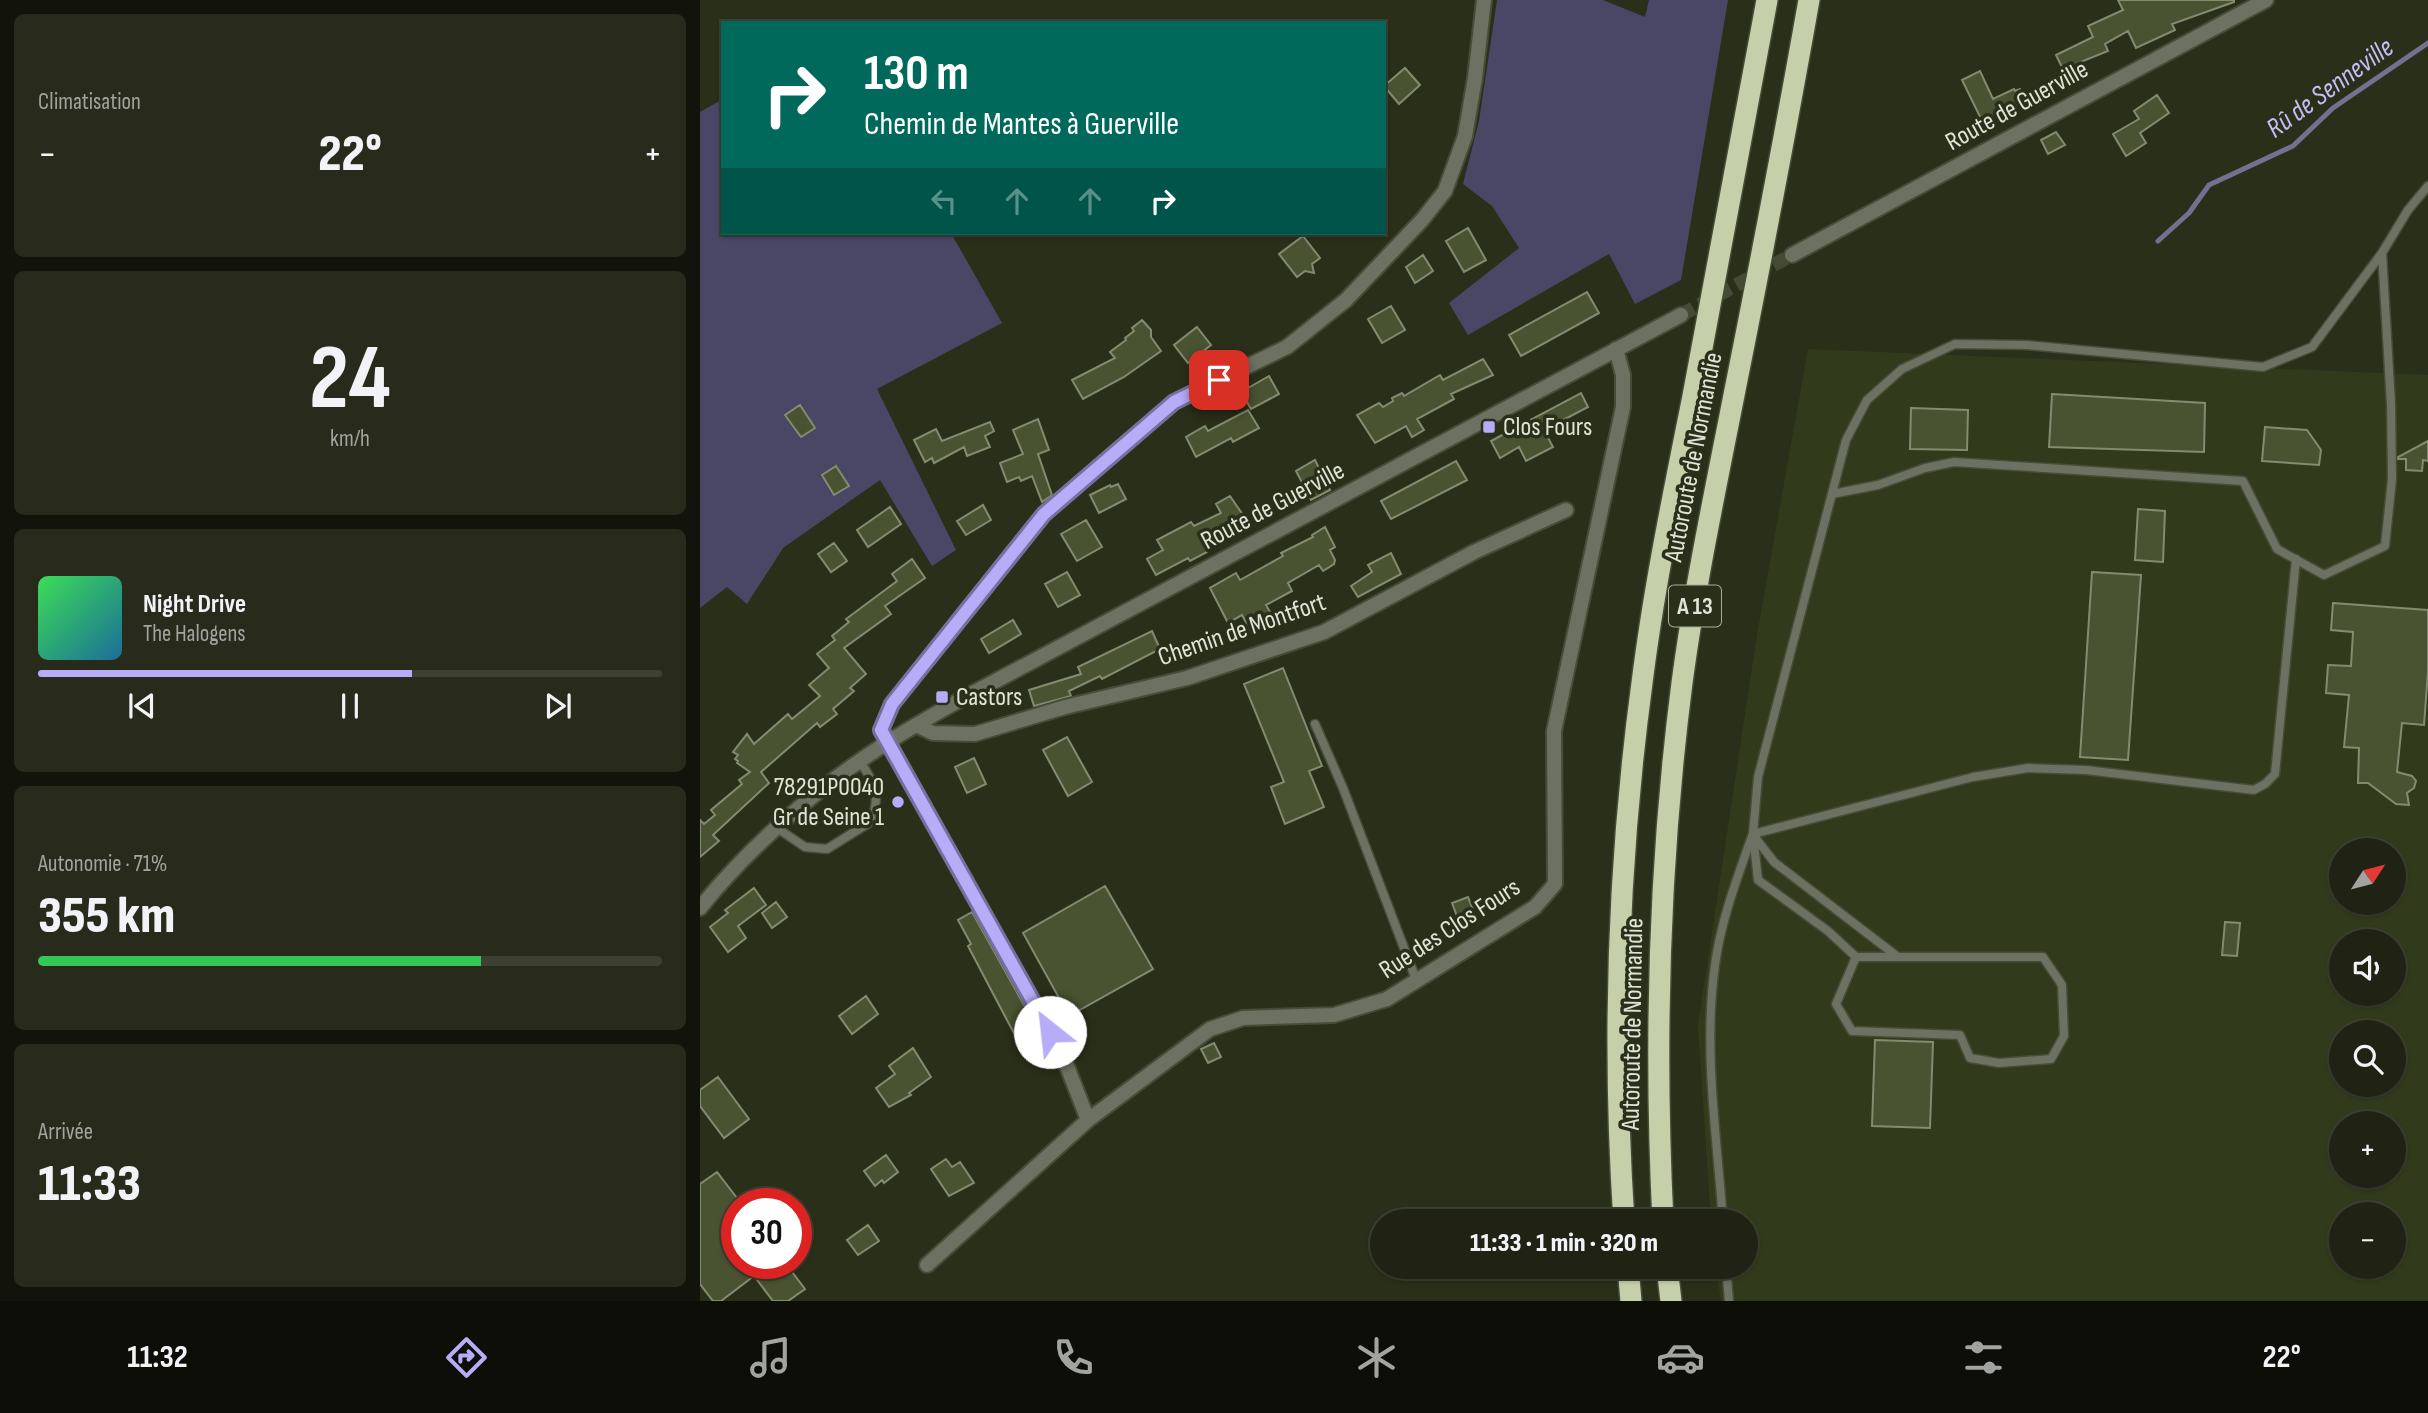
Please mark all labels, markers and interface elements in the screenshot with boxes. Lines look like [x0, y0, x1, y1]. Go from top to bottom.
water label: Rû de Senneville [2260, 31, 2400, 145]
text: 130 m [864, 45, 969, 104]
icon: right [749, 49, 840, 140]
street label: Route de Guerville [1940, 54, 2094, 158]
text: Climatisation [38, 88, 141, 116]
text: Chemin de Mantes à Guerville [864, 105, 1179, 144]
text: 22° [318, 123, 382, 186]
text: − [38, 132, 57, 177]
text: + [643, 132, 662, 177]
icon: left [925, 182, 963, 220]
icon: ahead [998, 182, 1036, 220]
icon: ahead [1071, 182, 1109, 220]
icon: right [1144, 182, 1182, 220]
text: 24 [309, 325, 391, 434]
pin [1189, 350, 1249, 410]
street label: Autoroute de Normandie [1658, 350, 1729, 565]
icon: arrive [1200, 361, 1238, 399]
place label: Clos Fours [1503, 412, 1592, 443]
marker: Clos Fours [1481, 419, 1497, 435]
text: km/h [330, 425, 370, 453]
street label: Route de Guerville [1196, 455, 1350, 557]
road number: A 13 [1669, 586, 1721, 626]
street label: Chemin de Montfort [1154, 587, 1330, 673]
text: Night Drive [143, 589, 246, 620]
text: The Halogens [143, 620, 246, 648]
place label: Castors [956, 682, 1022, 713]
icon: previous [123, 687, 161, 725]
icon: pause [331, 687, 369, 725]
icon: next [539, 687, 577, 725]
marker: Castors [934, 689, 950, 705]
place label: 78291P0040 Gr de Seine 1 [773, 772, 884, 833]
marker: 78291P0040 Gr de Seine 1 [890, 794, 906, 810]
north arrow [2329, 838, 2406, 915]
map controls [2329, 838, 2406, 1279]
text: Autonomie · 71% [38, 850, 167, 878]
street label: Rue des Clos Fours [1374, 872, 1526, 986]
text: 355 km [38, 885, 175, 948]
street label: Autoroute de Normandie [1616, 918, 1650, 1131]
button: sound [2329, 929, 2406, 1006]
position arrow [1013, 995, 1087, 1069]
button: search [2329, 1020, 2406, 1097]
button: + [2329, 1111, 2406, 1188]
text: Arrivée [38, 1118, 93, 1146]
text: 11:33 [38, 1153, 141, 1216]
speed limit sign: 30 [721, 1188, 812, 1279]
button: − [2329, 1202, 2406, 1279]
text: 11:33 · 1 min · 320 m [1470, 1228, 1658, 1259]
icon: directions [442, 1333, 491, 1382]
icon: music [746, 1333, 795, 1382]
icon: phone [1049, 1333, 1098, 1382]
icon: climate [1352, 1333, 1401, 1382]
icon: car [1656, 1333, 1705, 1382]
icon: filters [1959, 1333, 2008, 1382]
text: 11:32 [127, 1338, 188, 1377]
text: 22° [2263, 1338, 2301, 1377]

